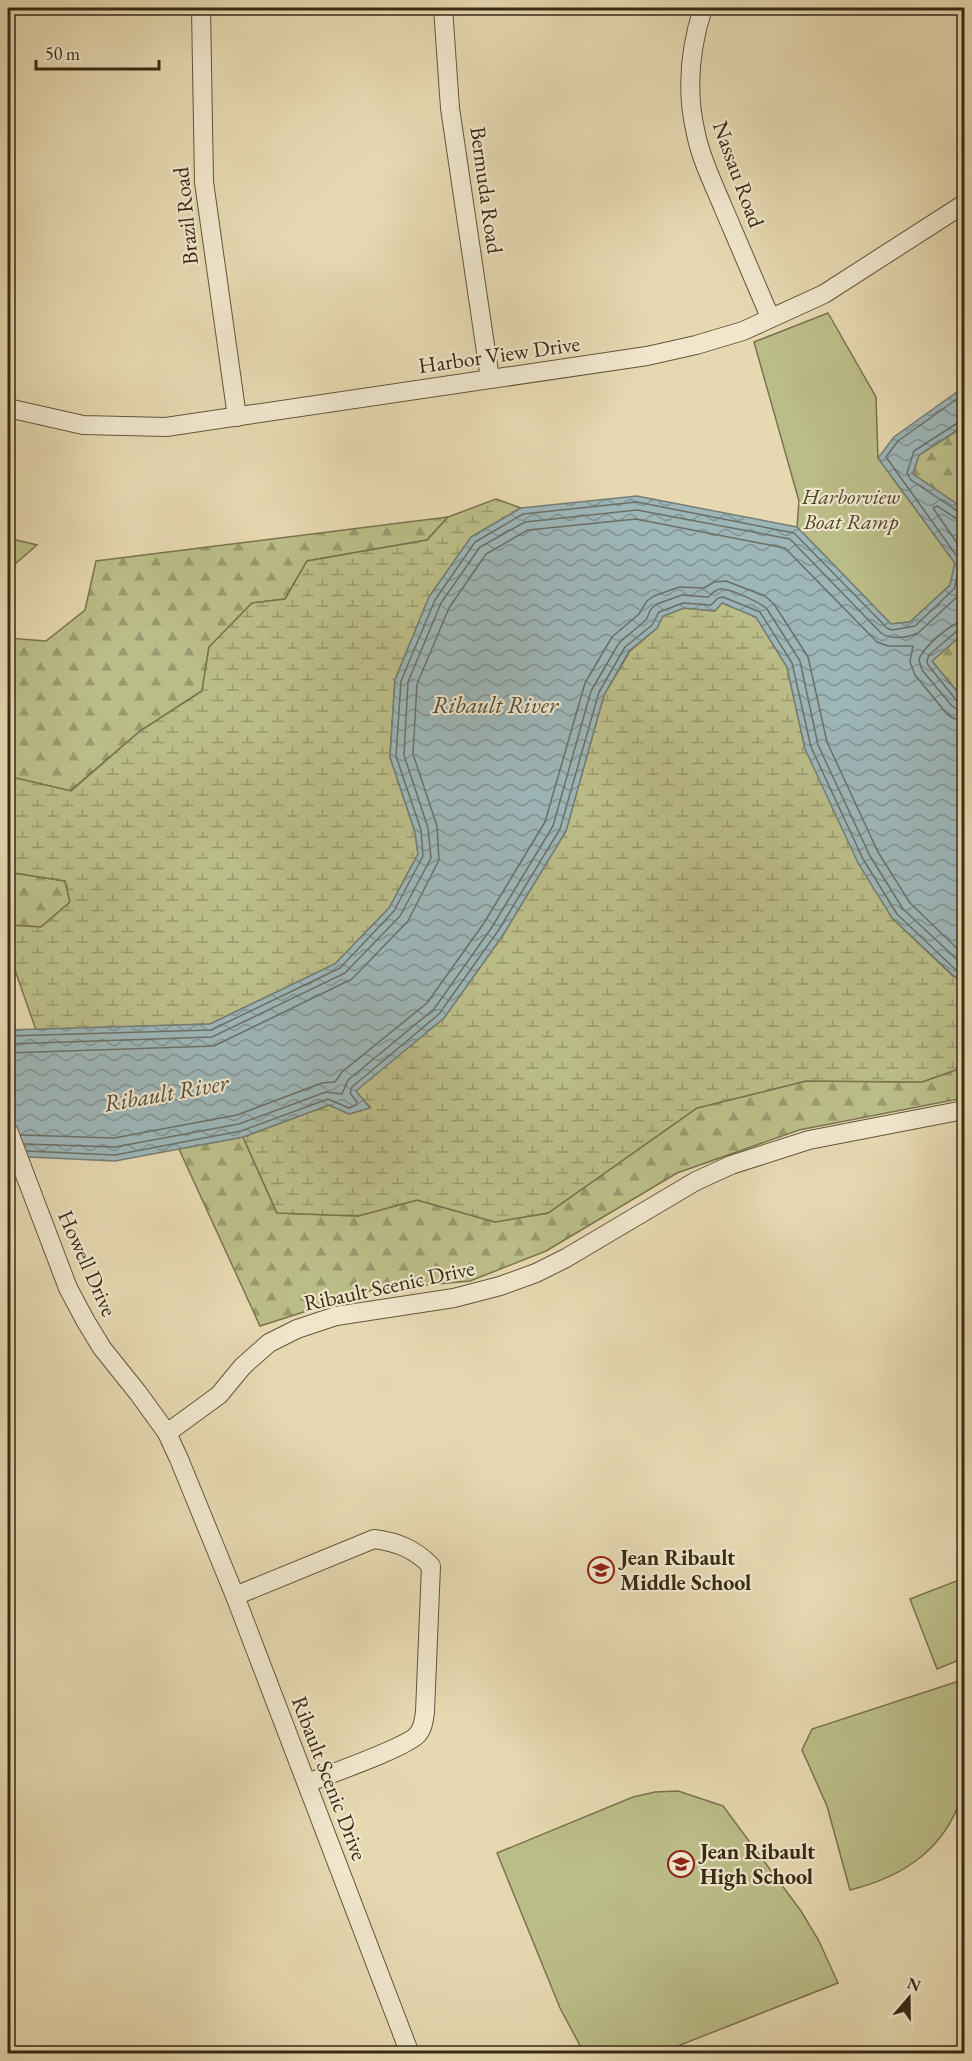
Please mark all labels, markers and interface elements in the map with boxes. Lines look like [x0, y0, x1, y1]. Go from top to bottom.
scale bar [36, 33, 159, 71]
text: 50 m [45, 42, 80, 65]
street label: Nassau Road [706, 117, 771, 232]
street label: Bermuda Road [463, 125, 510, 256]
street label: Brazil Road [166, 165, 205, 266]
street label: Harbor View Drive [416, 329, 582, 380]
park label: Harborview Boat Ramp [801, 482, 900, 536]
water label: Ribault River [432, 689, 560, 720]
water label: Ribault River [101, 1066, 233, 1119]
street label: Howell Drive [51, 1205, 124, 1321]
street label: Ribault Scenic Drive [301, 1253, 477, 1318]
place label: Jean Ribault Middle School [618, 1543, 751, 1597]
school or university icon: Jean Ribault Middle School [586, 1555, 616, 1585]
street label: Ribault Scenic Drive [285, 1692, 374, 1865]
place label: Jean Ribault High School [698, 1837, 816, 1891]
school or university icon: Jean Ribault High School [666, 1849, 696, 1879]
north arrow [879, 1968, 939, 2028]
text: N [904, 1972, 924, 1996]

